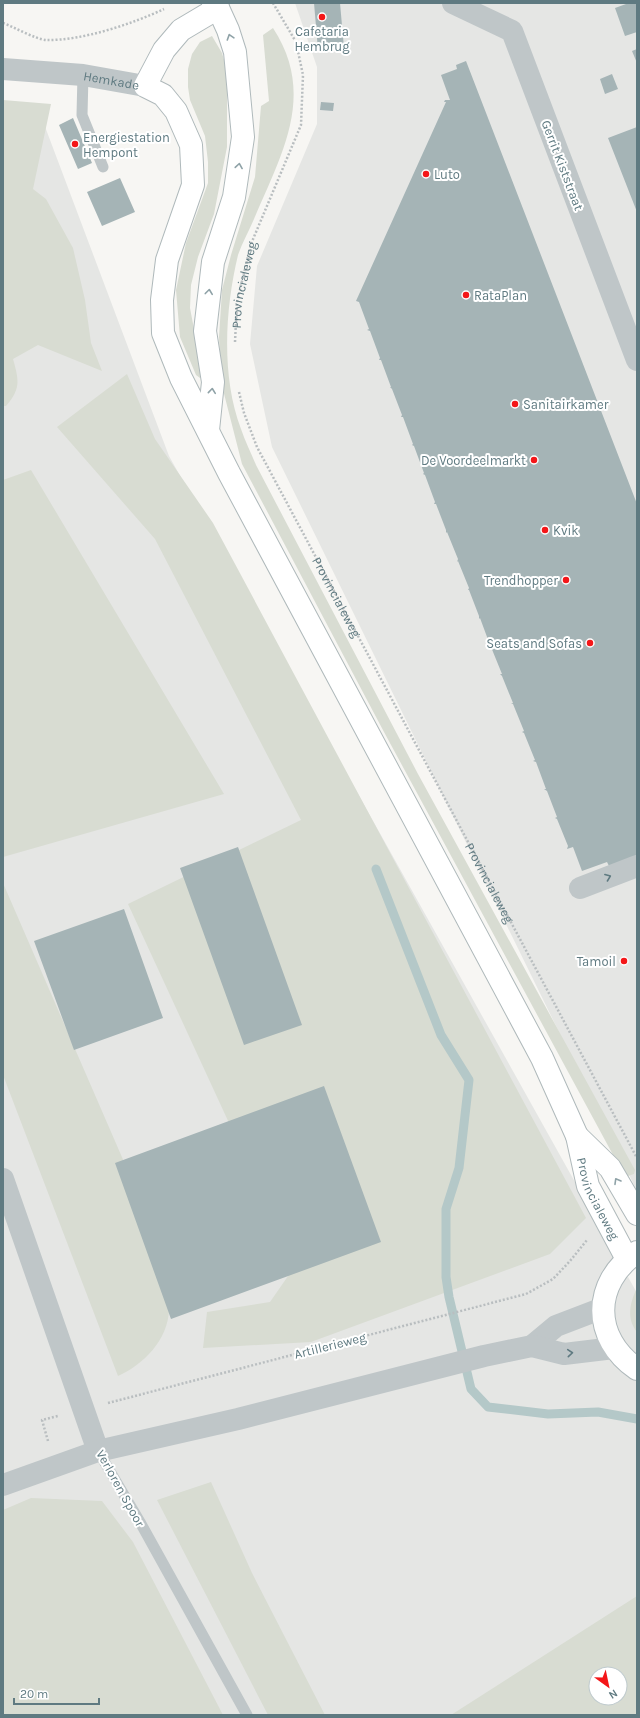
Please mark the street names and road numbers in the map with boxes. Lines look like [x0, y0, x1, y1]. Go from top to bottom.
street label: Hemkade [82, 68, 141, 93]
street label: Gerrit Kiststraat [538, 118, 587, 212]
street label: Provincialeweg [229, 239, 260, 329]
street label: Provincialeweg [309, 554, 365, 640]
street label: Provincialeweg [462, 840, 517, 926]
street label: Provincialeweg [574, 1156, 623, 1243]
street label: Artillerieweg [293, 1329, 368, 1362]
street label: Verloren Spoor [93, 1447, 148, 1530]

